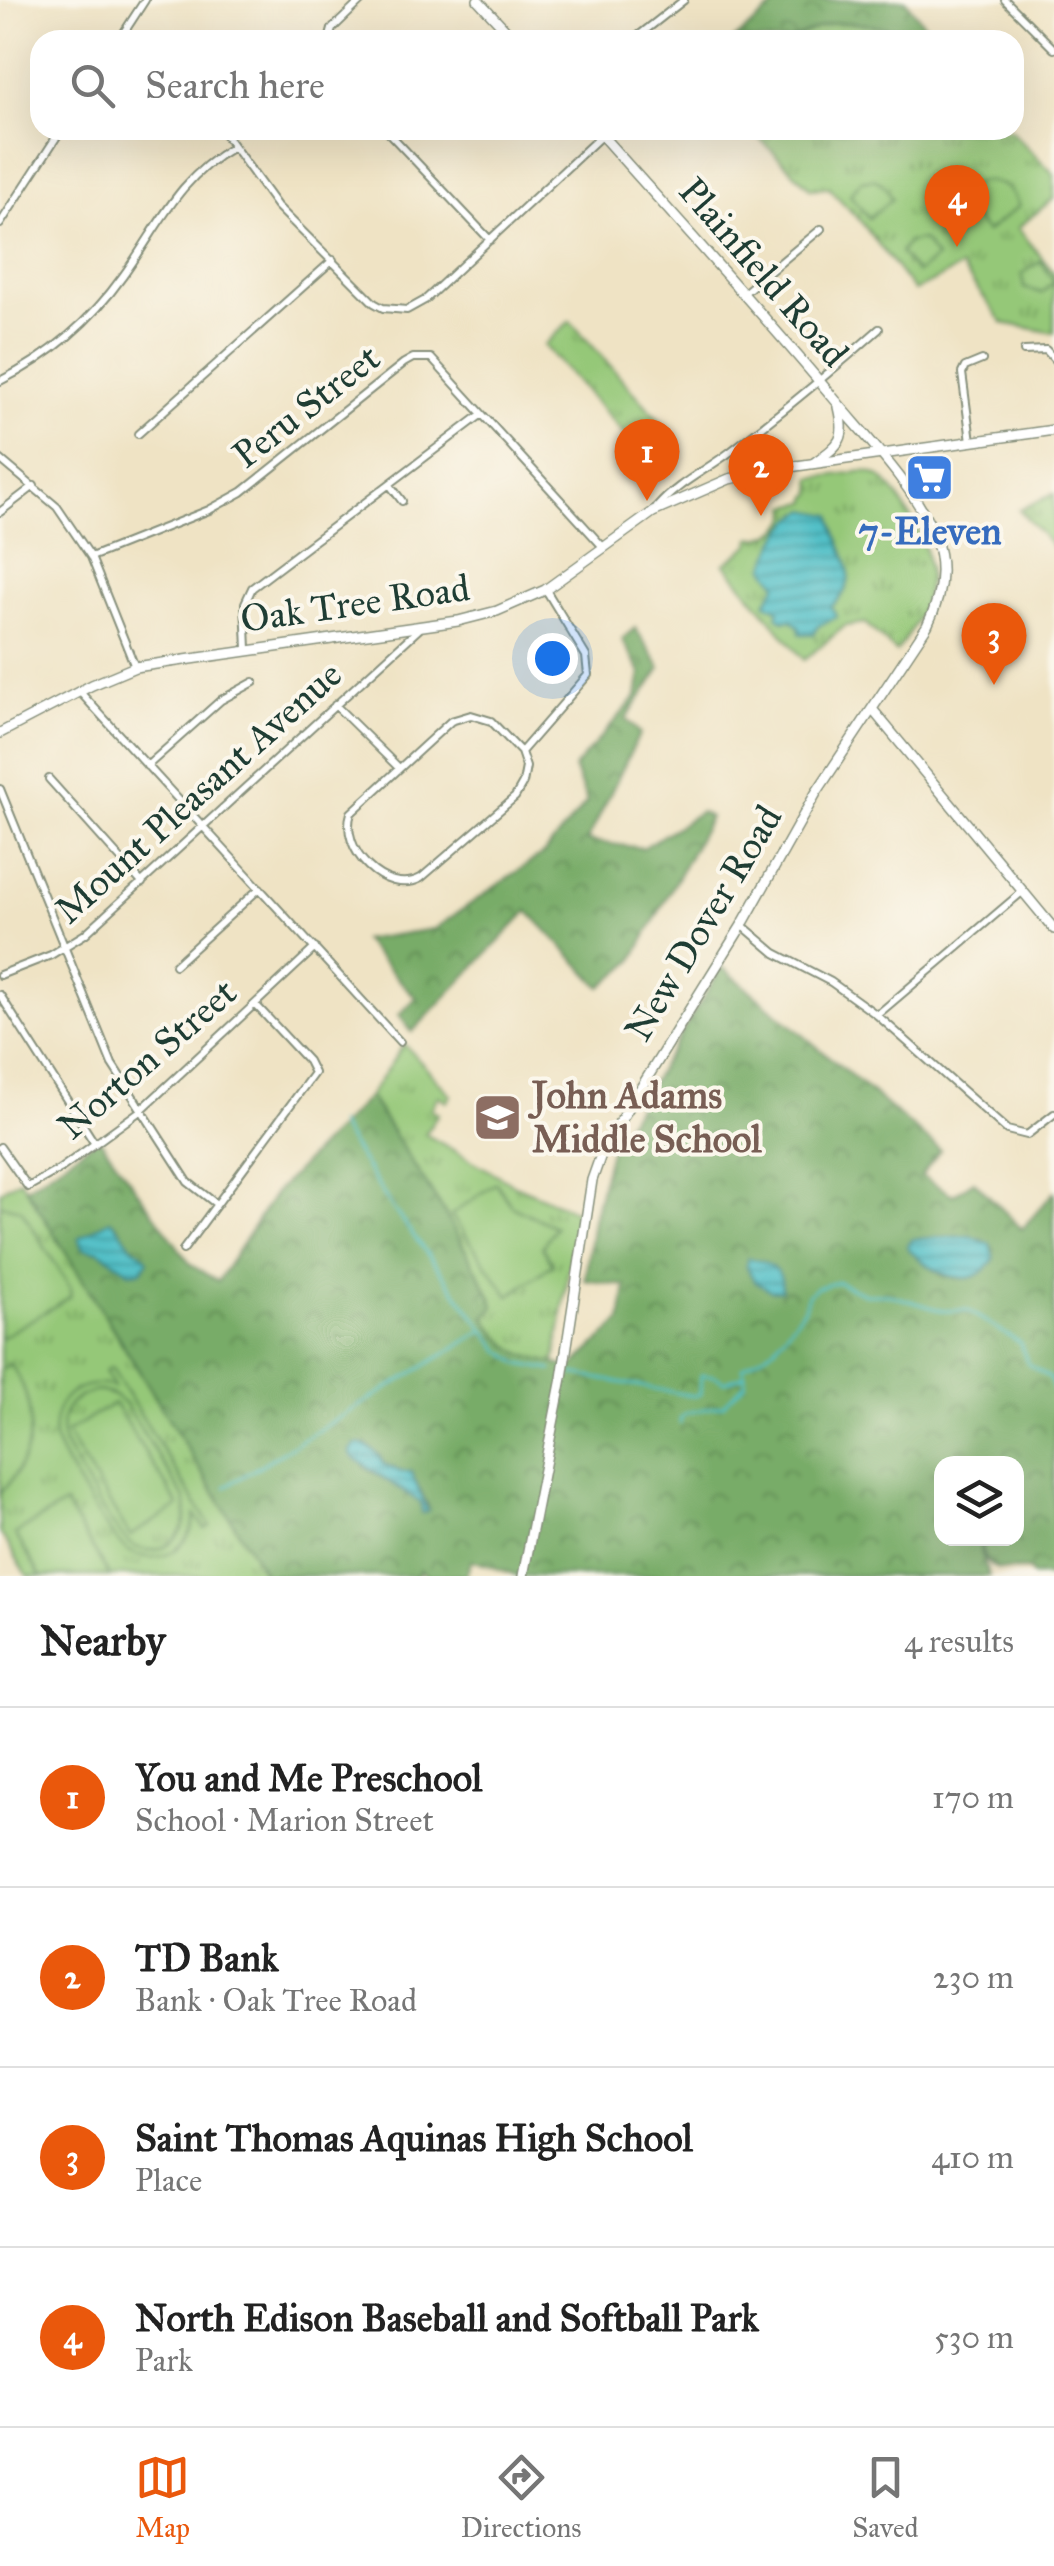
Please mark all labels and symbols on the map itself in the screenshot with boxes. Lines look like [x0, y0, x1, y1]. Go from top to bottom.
pin: 4 [924, 164, 990, 247]
street label: Plainfield Road [669, 168, 859, 376]
street label: Peru Street [223, 334, 389, 478]
pin: 1 [614, 418, 680, 501]
pin: 2 [728, 434, 794, 516]
supermarket icon: 7-Eleven [904, 451, 956, 503]
place label: 7-Eleven [858, 508, 1002, 554]
street label: Oak Tree Road [238, 564, 472, 642]
pin: 3 [962, 602, 1026, 685]
your location [527, 633, 578, 684]
street label: Mount Pleasant Avenue [45, 651, 351, 933]
street label: New Dover Road [615, 797, 791, 1049]
street label: Norton Street [48, 969, 246, 1149]
place label: John Adams Middle School [527, 1072, 762, 1162]
school or university icon: John Adams Middle School [471, 1091, 523, 1143]

